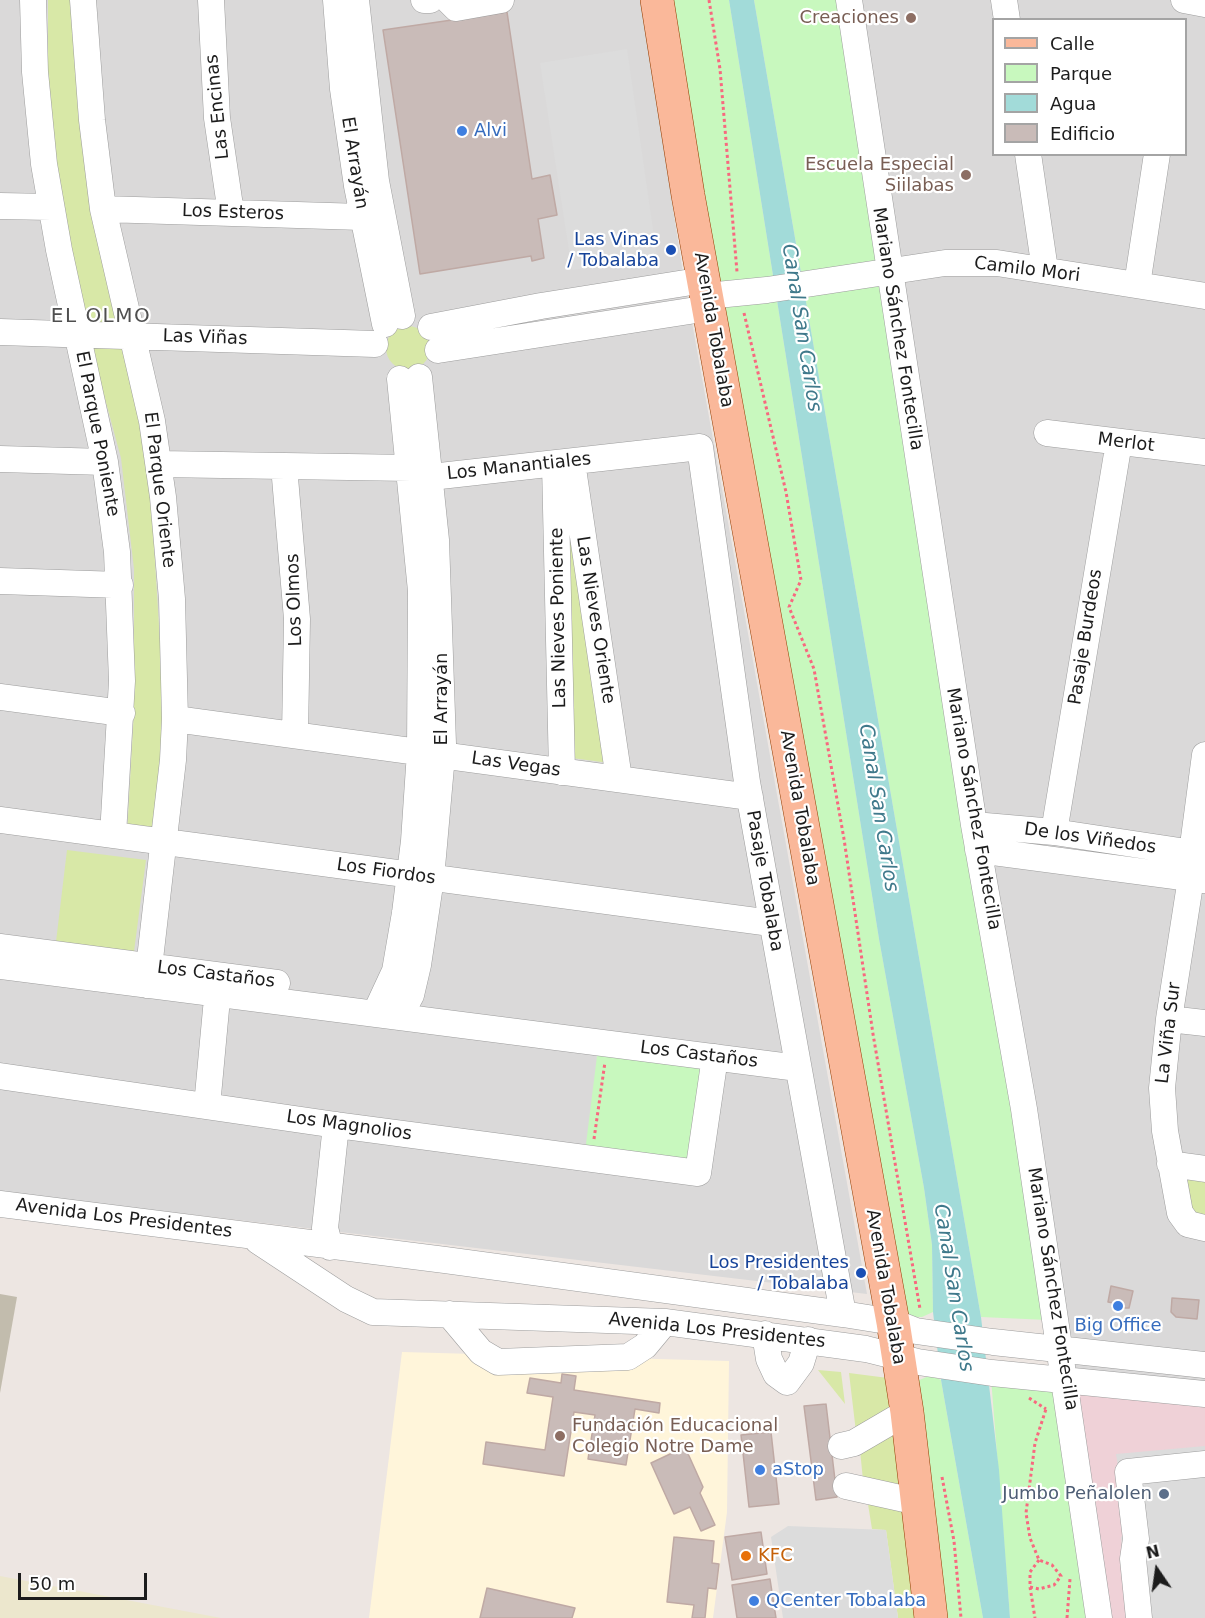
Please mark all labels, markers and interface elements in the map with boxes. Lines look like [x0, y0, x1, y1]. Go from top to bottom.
place label: Creaciones [800, 7, 899, 29]
marker: Creaciones [904, 11, 918, 25]
legend [992, 18, 1187, 156]
text: Calle [1050, 33, 1095, 54]
street label: Las Encinas [202, 53, 234, 161]
text: Parque [1050, 63, 1112, 84]
text: Agua [1050, 93, 1096, 114]
street label: El Arrayán [336, 115, 372, 211]
place label: Alvi [474, 120, 507, 142]
text: Edificio [1050, 123, 1115, 144]
marker: Alvi [455, 124, 469, 138]
place label: Escuela Especial Siilabas [805, 154, 954, 196]
marker: Escuela Especial Siilabas [959, 168, 973, 182]
street label: Los Esteros [182, 200, 284, 226]
street label: Mariano Sánchez Fontecilla [867, 206, 927, 452]
place label: Las Vinas / Tobalaba [567, 229, 659, 272]
water label: Canal San Carlos [776, 242, 826, 414]
marker: Las Vinas / Tobalaba [664, 243, 678, 257]
street label: Avenida Tobalaba [689, 251, 737, 409]
street label: Camilo Mori [973, 253, 1081, 287]
district label: EL OLMO [51, 305, 151, 329]
street label: Las Viñas [162, 326, 248, 350]
street label: El Parque Poniente [70, 349, 124, 519]
street label: El Parque Oriente [139, 411, 179, 569]
street label: Merlot [1096, 429, 1156, 457]
street label: Los Manantiales [446, 449, 592, 485]
street label: Las Nieves Poniente [547, 527, 571, 709]
street label: Las Nieves Oriente [571, 535, 619, 705]
street label: Los Olmos [283, 553, 307, 647]
street label: Pasaje Burdeos [1065, 568, 1107, 706]
street label: El Arrayán [431, 652, 453, 746]
street label: Mariano Sánchez Fontecilla [941, 686, 1005, 932]
water label: Canal San Carlos [853, 722, 903, 894]
street label: Avenida Tobalaba [775, 729, 823, 887]
street label: Las Vegas [470, 748, 562, 782]
street label: Pasaje Tobalaba [741, 809, 787, 953]
street label: De los Viñedos [1023, 819, 1157, 859]
street label: Los Fiordos [335, 854, 437, 890]
street label: Los Castaños [156, 957, 276, 993]
street label: La Viña Sur [1152, 981, 1186, 1085]
street label: Los Castaños [639, 1037, 759, 1073]
street label: Los Magnolios [285, 1106, 413, 1146]
street label: Mariano Sánchez Fontecilla [1022, 1166, 1082, 1412]
street label: Avenida Los Presidentes [15, 1195, 233, 1243]
water label: Canal San Carlos [928, 1202, 978, 1374]
street label: Avenida Tobalaba [861, 1208, 909, 1366]
place label: Los Presidentes / Tobalaba [709, 1252, 849, 1294]
marker: Los Presidentes / Tobalaba [854, 1266, 868, 1280]
marker: Big Office [1111, 1299, 1125, 1313]
street label: Avenida Los Presidentes [608, 1309, 826, 1353]
place label: Big Office [1074, 1315, 1162, 1337]
place label: Fundación Educacional Colegio Notre Dame [572, 1415, 778, 1458]
marker: Fundación Educacional Colegio Notre Dame [553, 1429, 567, 1443]
place label: aStop [772, 1459, 824, 1481]
marker: aStop [753, 1463, 767, 1477]
place label: Jumbo Peñalolen [1002, 1483, 1152, 1505]
marker: Jumbo Peñalolen [1157, 1487, 1171, 1501]
north arrow [1127, 1540, 1187, 1600]
text: N [1144, 1541, 1161, 1563]
place label: KFC [758, 1545, 793, 1567]
marker: KFC [739, 1549, 753, 1563]
scale bar [21, 1561, 150, 1599]
text: 50 m [29, 1573, 75, 1594]
place label: QCenter Tobalaba [766, 1590, 926, 1612]
marker: QCenter Tobalaba [747, 1594, 761, 1608]

